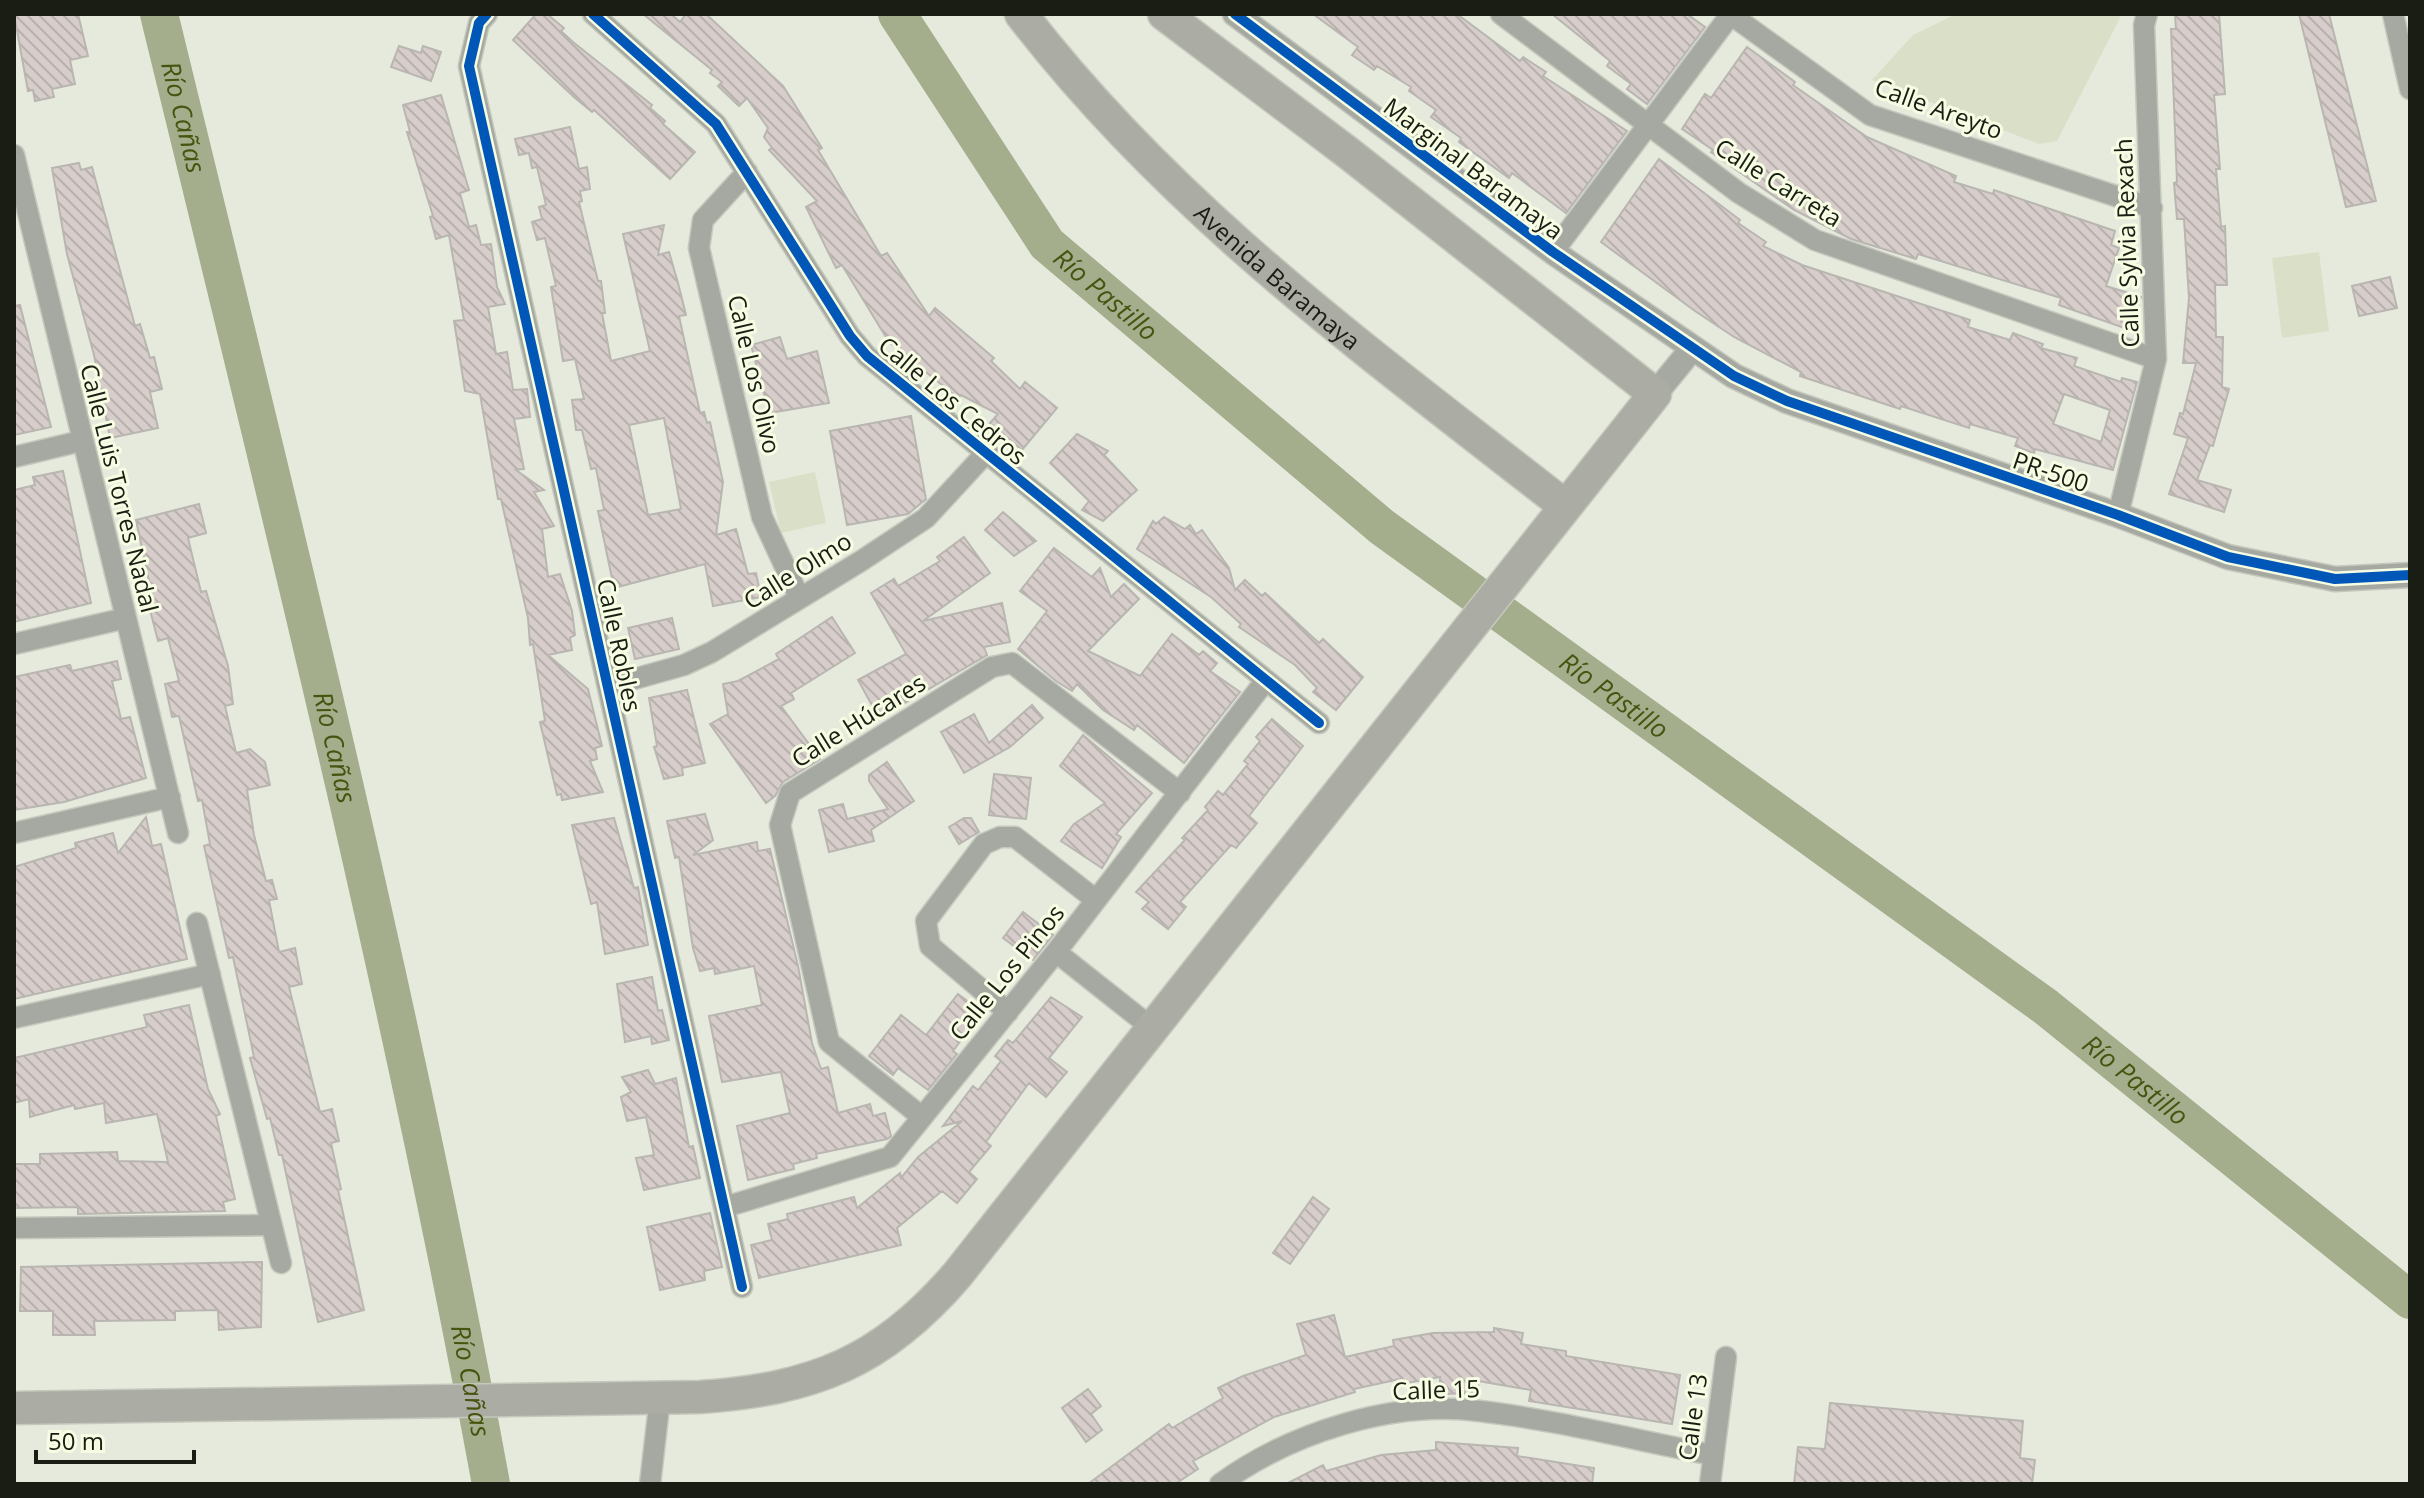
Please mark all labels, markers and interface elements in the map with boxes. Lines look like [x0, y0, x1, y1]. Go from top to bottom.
water label: Río Cañas [153, 57, 215, 176]
street label: Calle Areyto [1871, 70, 2007, 146]
street label: Marginal Baramaya [1377, 90, 1571, 246]
street label: Calle Carreta [1709, 130, 1849, 234]
street label: Calle Sylvia Rexach [2106, 138, 2146, 348]
street label: Avenida Baramaya [1188, 196, 1368, 357]
water label: Río Pastillo [1046, 239, 1166, 349]
street label: Calle Los Olivo [721, 291, 789, 457]
street label: Calle Los Cedros [872, 328, 1034, 472]
street label: Calle Luis Torres Nadal [73, 360, 167, 616]
street label: PR-500 [2009, 443, 2093, 499]
street label: Calle Olmo [737, 524, 857, 616]
street label: Calle Robles [590, 575, 650, 715]
water label: Río Pastillo [1553, 643, 1676, 747]
street label: Calle Húcares [785, 666, 931, 774]
water label: Río Cañas [305, 688, 366, 806]
street label: Calle Los Pinos [941, 897, 1071, 1047]
water label: Río Pastillo [2075, 1026, 2197, 1133]
water label: Río Cañas [443, 1321, 500, 1440]
street label: Calle 15 [1392, 1371, 1480, 1407]
street label: Calle 13 [1670, 1371, 1714, 1463]
scale bar [36, 1414, 194, 1464]
text: 50 m [48, 1424, 104, 1457]

